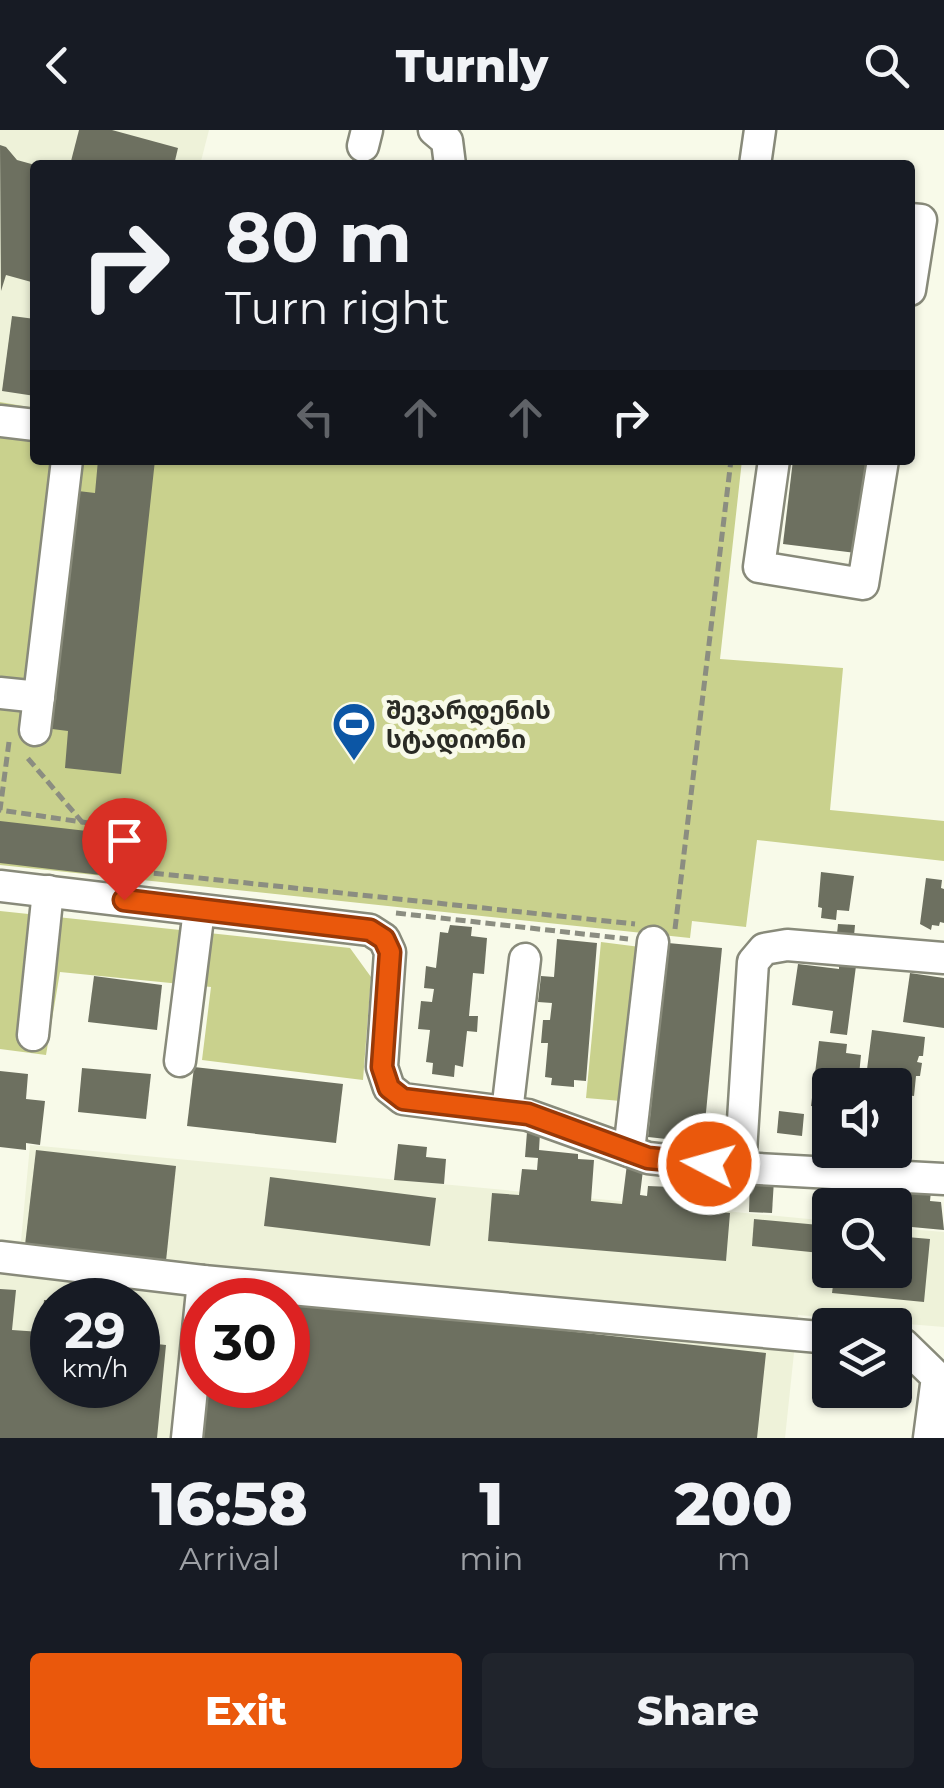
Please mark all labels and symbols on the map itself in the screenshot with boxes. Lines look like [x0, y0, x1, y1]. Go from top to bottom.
place label: შევარდენის სტადიონი [386, 695, 551, 755]
sports icon: შევარდენის სტადიონი [331, 701, 377, 762]
pin [82, 798, 167, 901]
position arrow [657, 1112, 761, 1216]
speed limit sign: 30 [180, 1278, 310, 1408]

